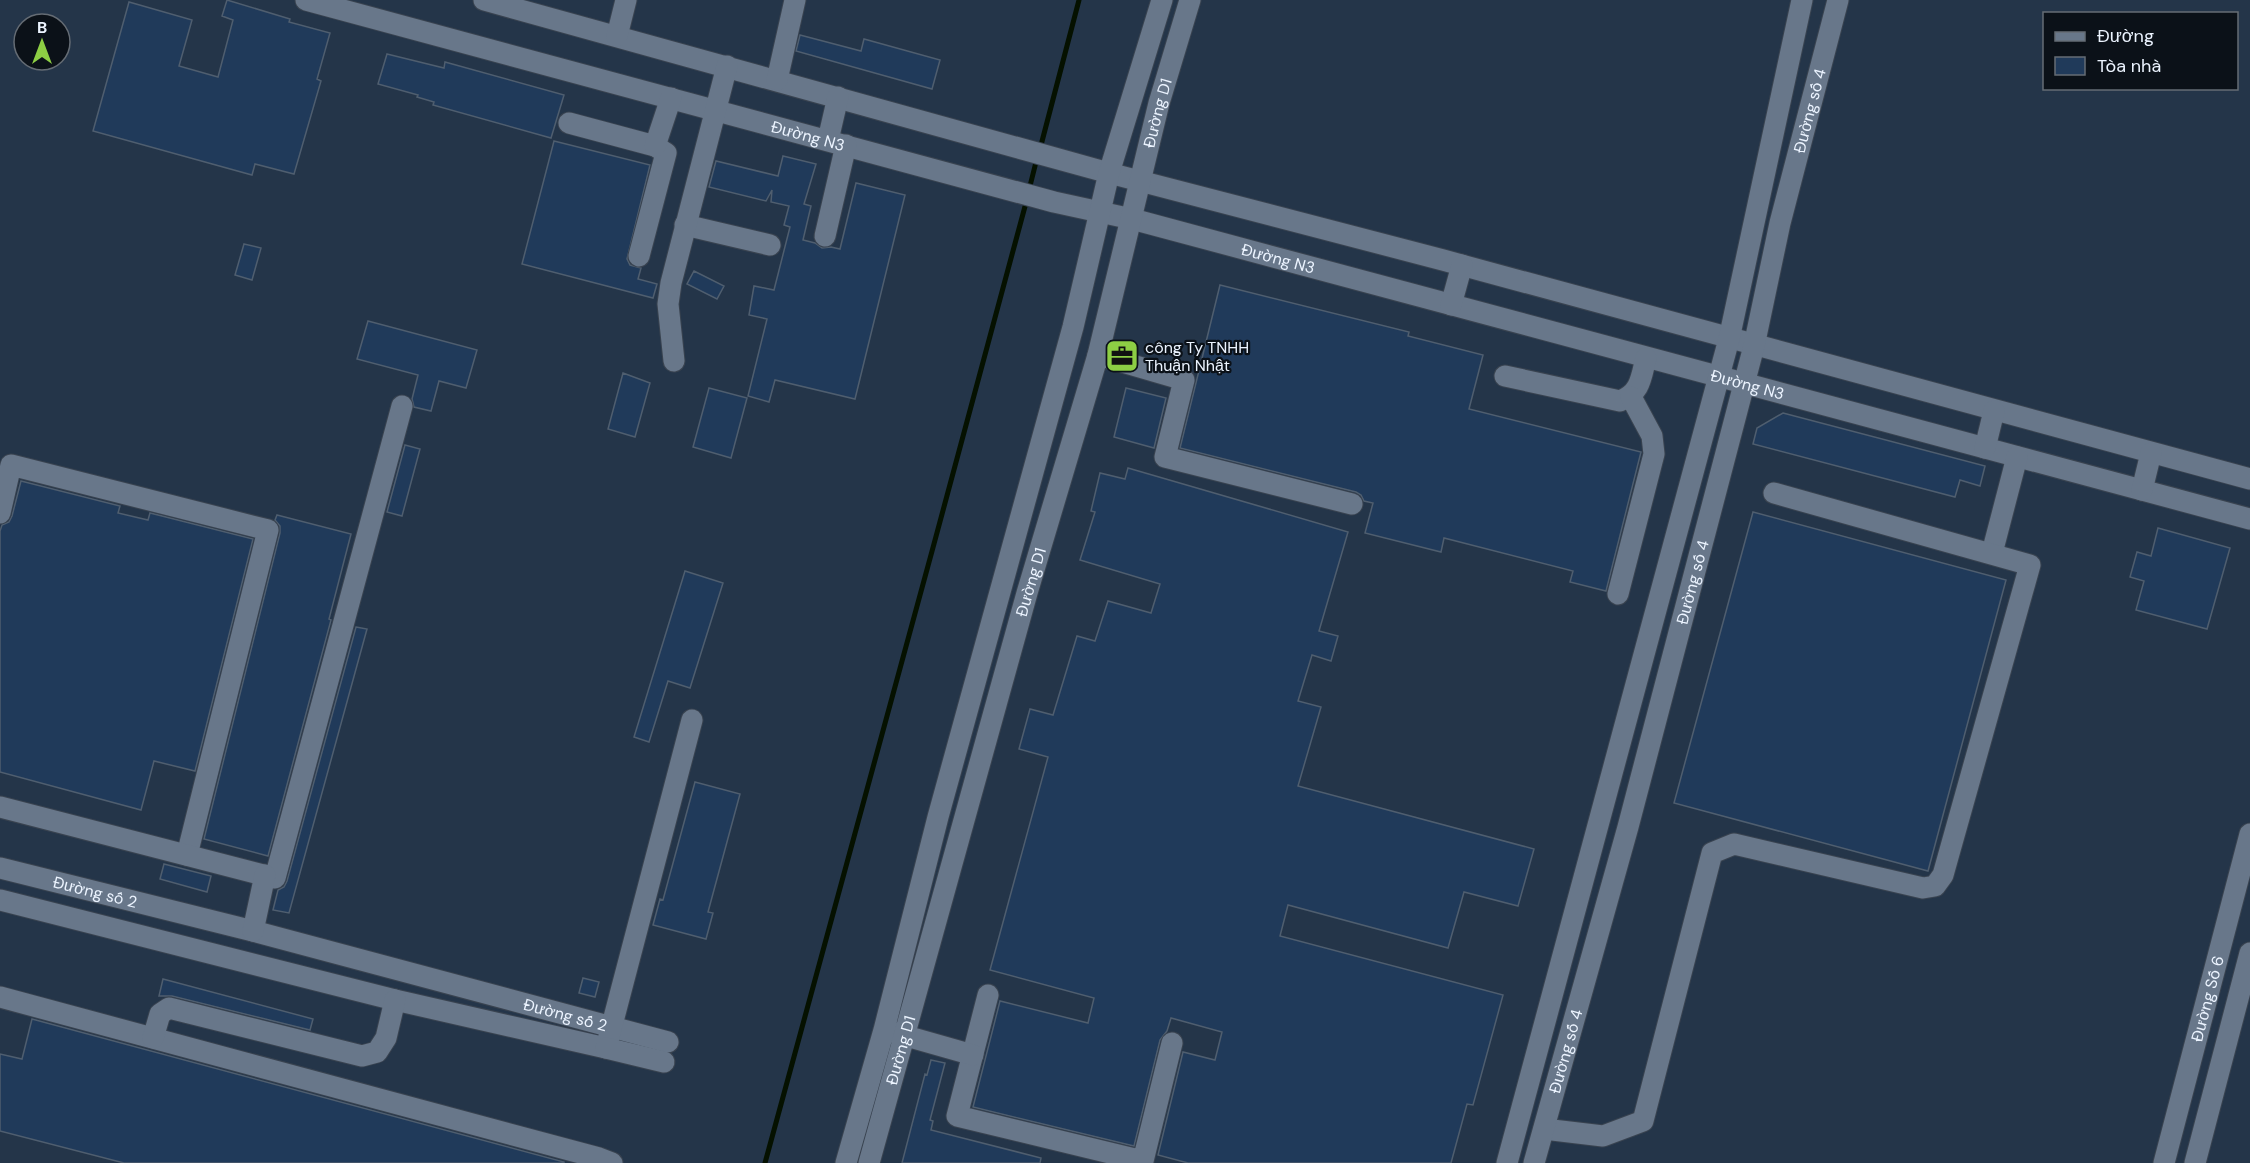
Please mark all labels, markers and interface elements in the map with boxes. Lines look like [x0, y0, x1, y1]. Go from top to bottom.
north arrow [12, 12, 72, 72]
legend [2043, 12, 2238, 90]
text: B [37, 17, 47, 38]
text: Đường [2097, 24, 2154, 48]
text: Tòa nhà [2097, 54, 2161, 78]
street label: Đường số 4 [1788, 66, 1830, 155]
street label: Đường D1 [1138, 76, 1176, 150]
street label: Đường N3 [769, 116, 847, 156]
street label: Đường N3 [1239, 238, 1317, 278]
place label: công Ty TNHH Thuận Nhật [1145, 337, 1249, 376]
office icon: công Ty TNHH Thuận Nhật [1104, 338, 1140, 374]
street label: Đường N3 [1708, 364, 1787, 404]
street label: Đường số 4 [1671, 537, 1713, 627]
street label: Đường D1 [1010, 545, 1050, 619]
street label: Đường số 2 [51, 871, 139, 912]
street label: Đường Số 6 [2186, 953, 2228, 1044]
street label: Đường số 2 [521, 993, 610, 1036]
street label: Đường số 4 [1543, 1007, 1587, 1096]
street label: Đường D1 [881, 1013, 920, 1087]

